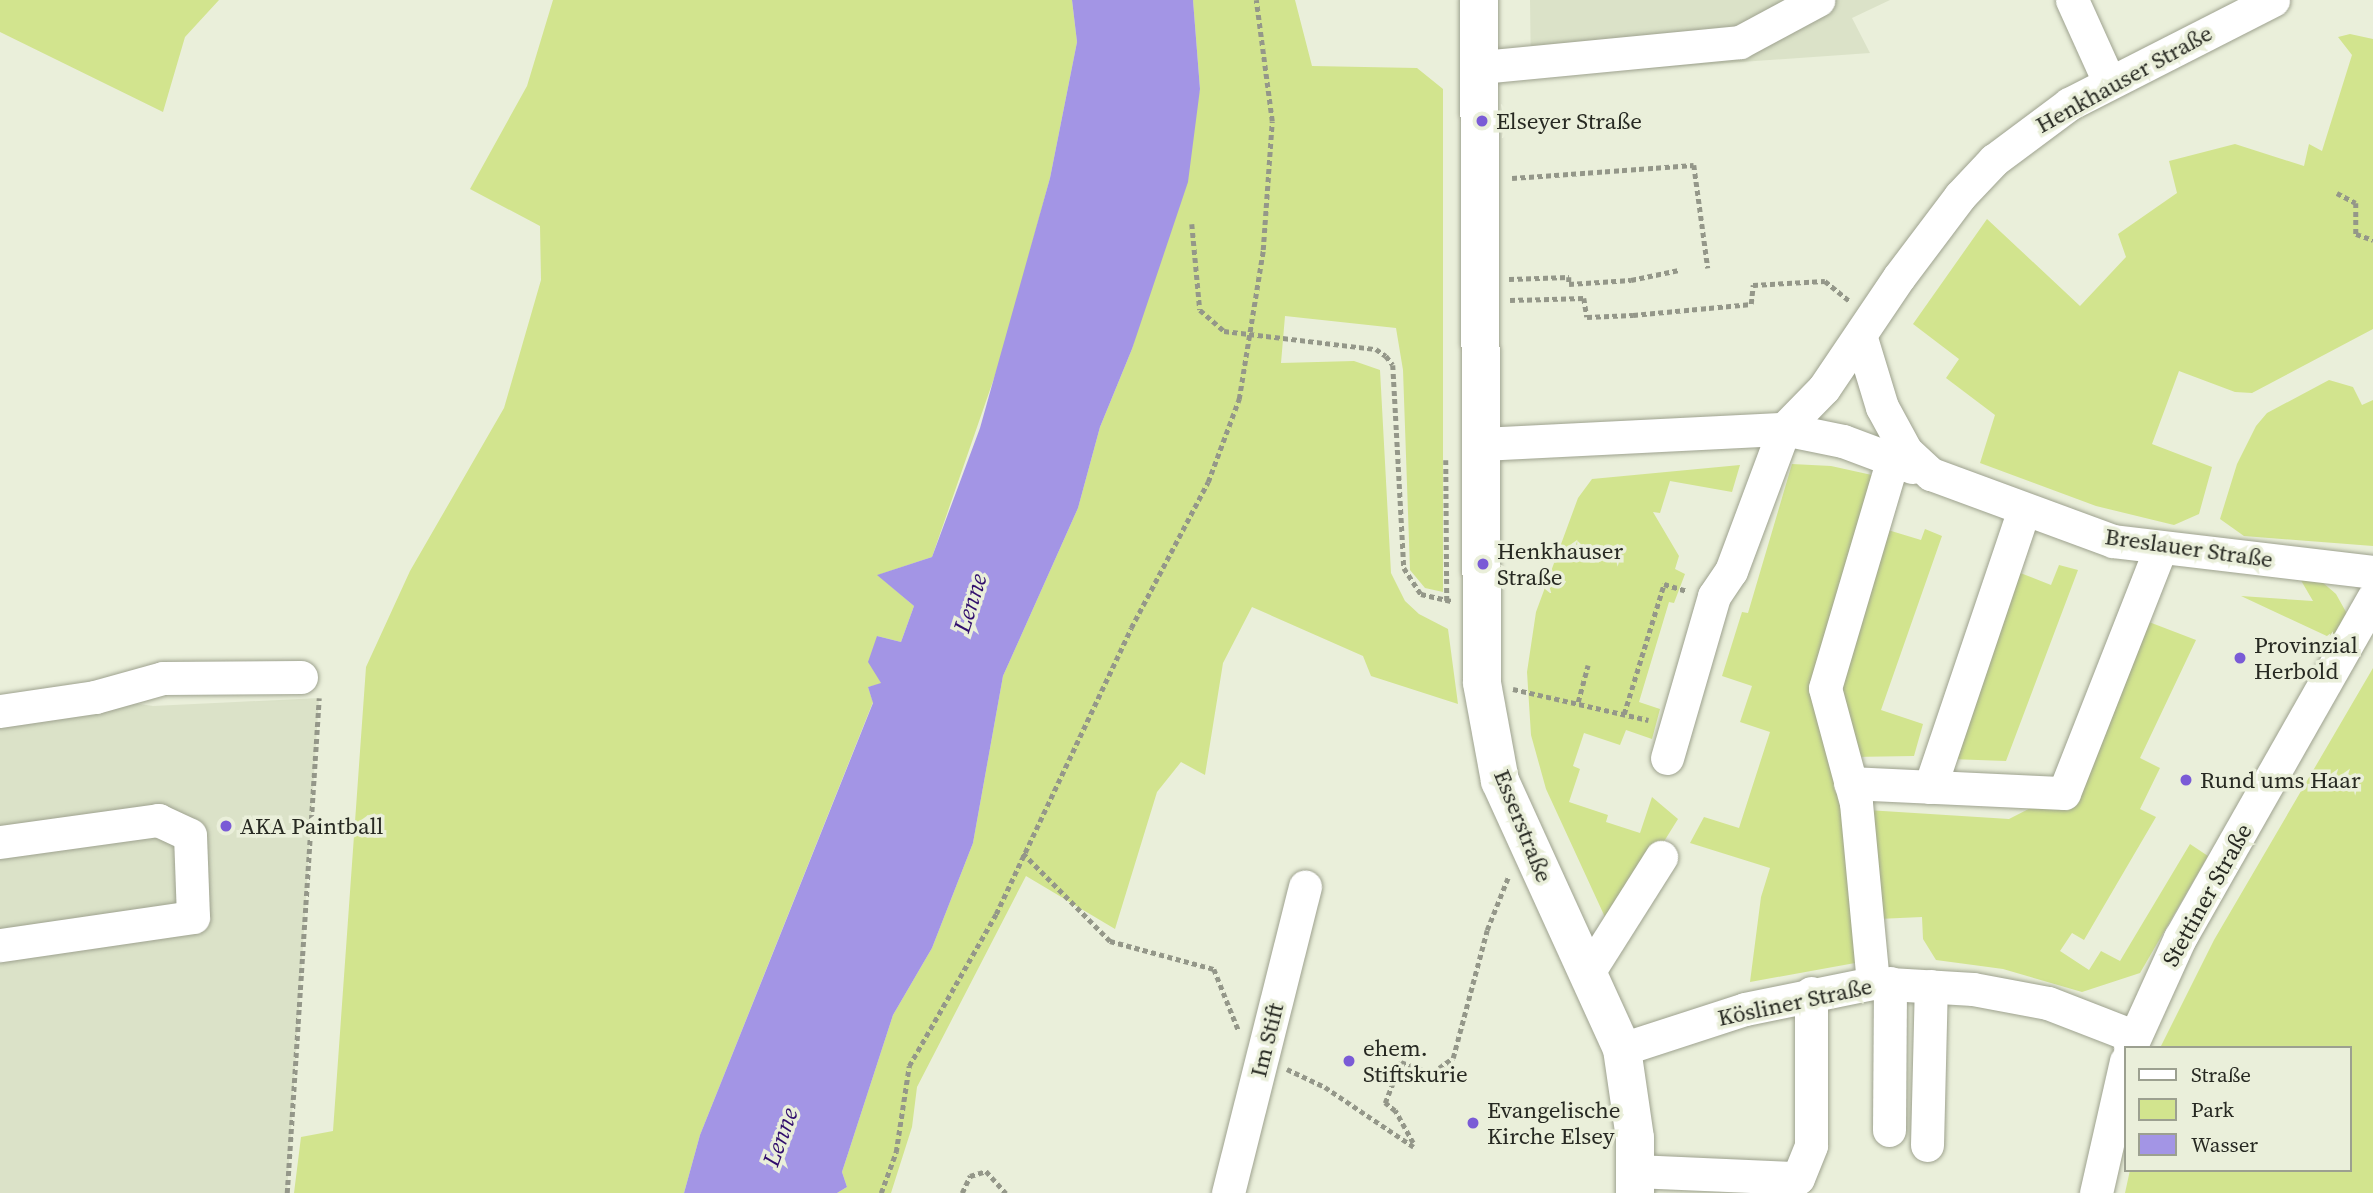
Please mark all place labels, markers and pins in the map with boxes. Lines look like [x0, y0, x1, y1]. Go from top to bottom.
place label: Elseyer Straße [1496, 107, 1642, 135]
marker: Elseyer Straße [1474, 113, 1490, 129]
place label: Henkhauser Straße [1497, 537, 1623, 591]
marker: Henkhauser Straße [1475, 556, 1491, 572]
place label: Provinzial Herbold [2254, 631, 2358, 685]
marker: Provinzial Herbold [2232, 650, 2248, 666]
place label: Rund ums Haar [2200, 766, 2361, 794]
marker: Rund ums Haar [2178, 772, 2194, 788]
place label: AKA Paintball [240, 812, 383, 840]
marker: AKA Paintball [218, 818, 234, 834]
place label: ehem. Stiftskurie [1363, 1034, 1468, 1088]
marker: ehem. Stiftskurie [1341, 1053, 1357, 1069]
place label: Evangelische Kirche Elsey [1487, 1096, 1621, 1150]
marker: Evangelische Kirche Elsey [1465, 1115, 1481, 1131]

